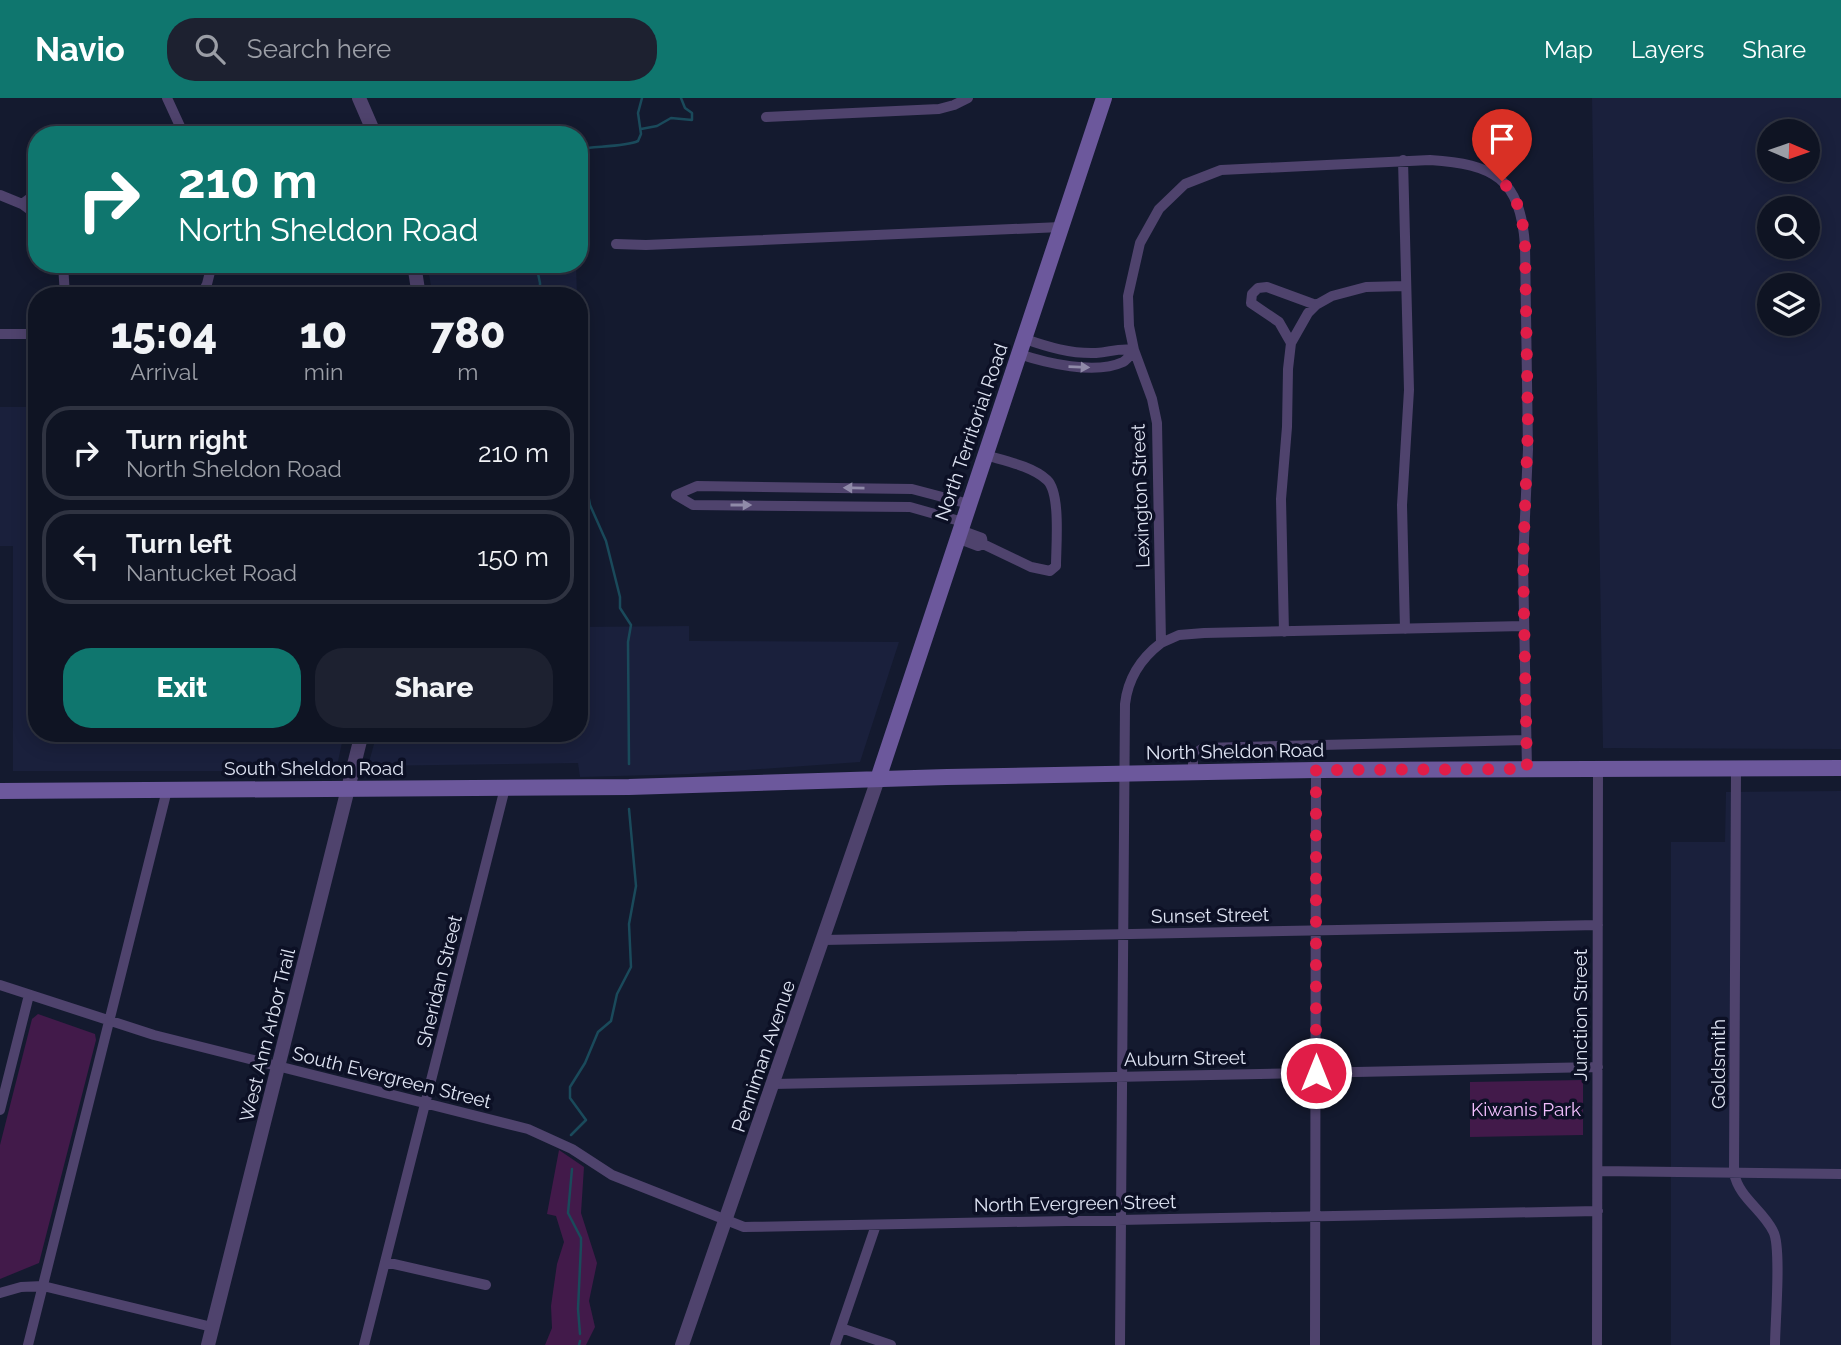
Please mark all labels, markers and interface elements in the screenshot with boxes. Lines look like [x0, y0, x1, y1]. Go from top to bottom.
search box [167, 18, 657, 81]
text: Navio [35, 30, 125, 69]
icon: search [191, 30, 229, 68]
text: Search here [247, 34, 391, 64]
text: Map [1544, 35, 1593, 64]
text: Layers [1631, 35, 1704, 64]
text: Share [1742, 35, 1806, 64]
pin [1472, 109, 1532, 181]
north arrow [1757, 119, 1820, 182]
map controls [1757, 119, 1820, 336]
icon: arrive [1483, 120, 1521, 158]
text: 210 m [178, 152, 317, 209]
icon: right [63, 154, 154, 245]
button: search [1757, 196, 1820, 259]
text: North Sheldon Road [178, 211, 478, 248]
button: layers [1757, 273, 1820, 336]
text: 15:04 [111, 309, 217, 358]
text: 10 [300, 309, 347, 358]
text: 780 [430, 309, 505, 358]
street label: North Territorial Road [930, 340, 1012, 524]
text: Arrival [130, 358, 198, 385]
text: min [304, 358, 343, 385]
text: m [457, 358, 478, 385]
one-way arrow [1068, 361, 1090, 372]
street label: Lexington Street [1126, 423, 1154, 568]
text: Turn right [126, 425, 247, 455]
icon: right [67, 434, 105, 472]
text: 210 m [478, 438, 549, 468]
text: North Sheldon Road [126, 455, 342, 482]
one-way arrow [842, 482, 864, 494]
one-way arrow [730, 499, 752, 511]
text: Turn left [126, 529, 232, 559]
icon: left [67, 538, 105, 576]
text: 150 m [477, 542, 549, 572]
text: Nantucket Road [126, 559, 297, 586]
button: Exit [63, 648, 301, 728]
button: Share [315, 648, 553, 728]
street label: North Sheldon Road [1146, 738, 1324, 764]
street label: South Sheldon Road [224, 757, 404, 779]
street label: Sunset Street [1151, 903, 1270, 927]
street label: Sheridan Street [412, 912, 466, 1049]
street label: West Ann Arbor Trail [235, 945, 299, 1124]
street label: Junction Street [1569, 948, 1591, 1081]
street label: Penniman Avenue [727, 977, 799, 1135]
street label: Goldsmith [1707, 1019, 1729, 1109]
position arrow [1279, 1036, 1353, 1110]
street label: South Evergreen Street [290, 1042, 494, 1112]
street label: Auburn Street [1124, 1046, 1247, 1070]
park label: Kiwanis Park [1471, 1098, 1581, 1120]
street label: North Evergreen Street [974, 1190, 1177, 1216]

